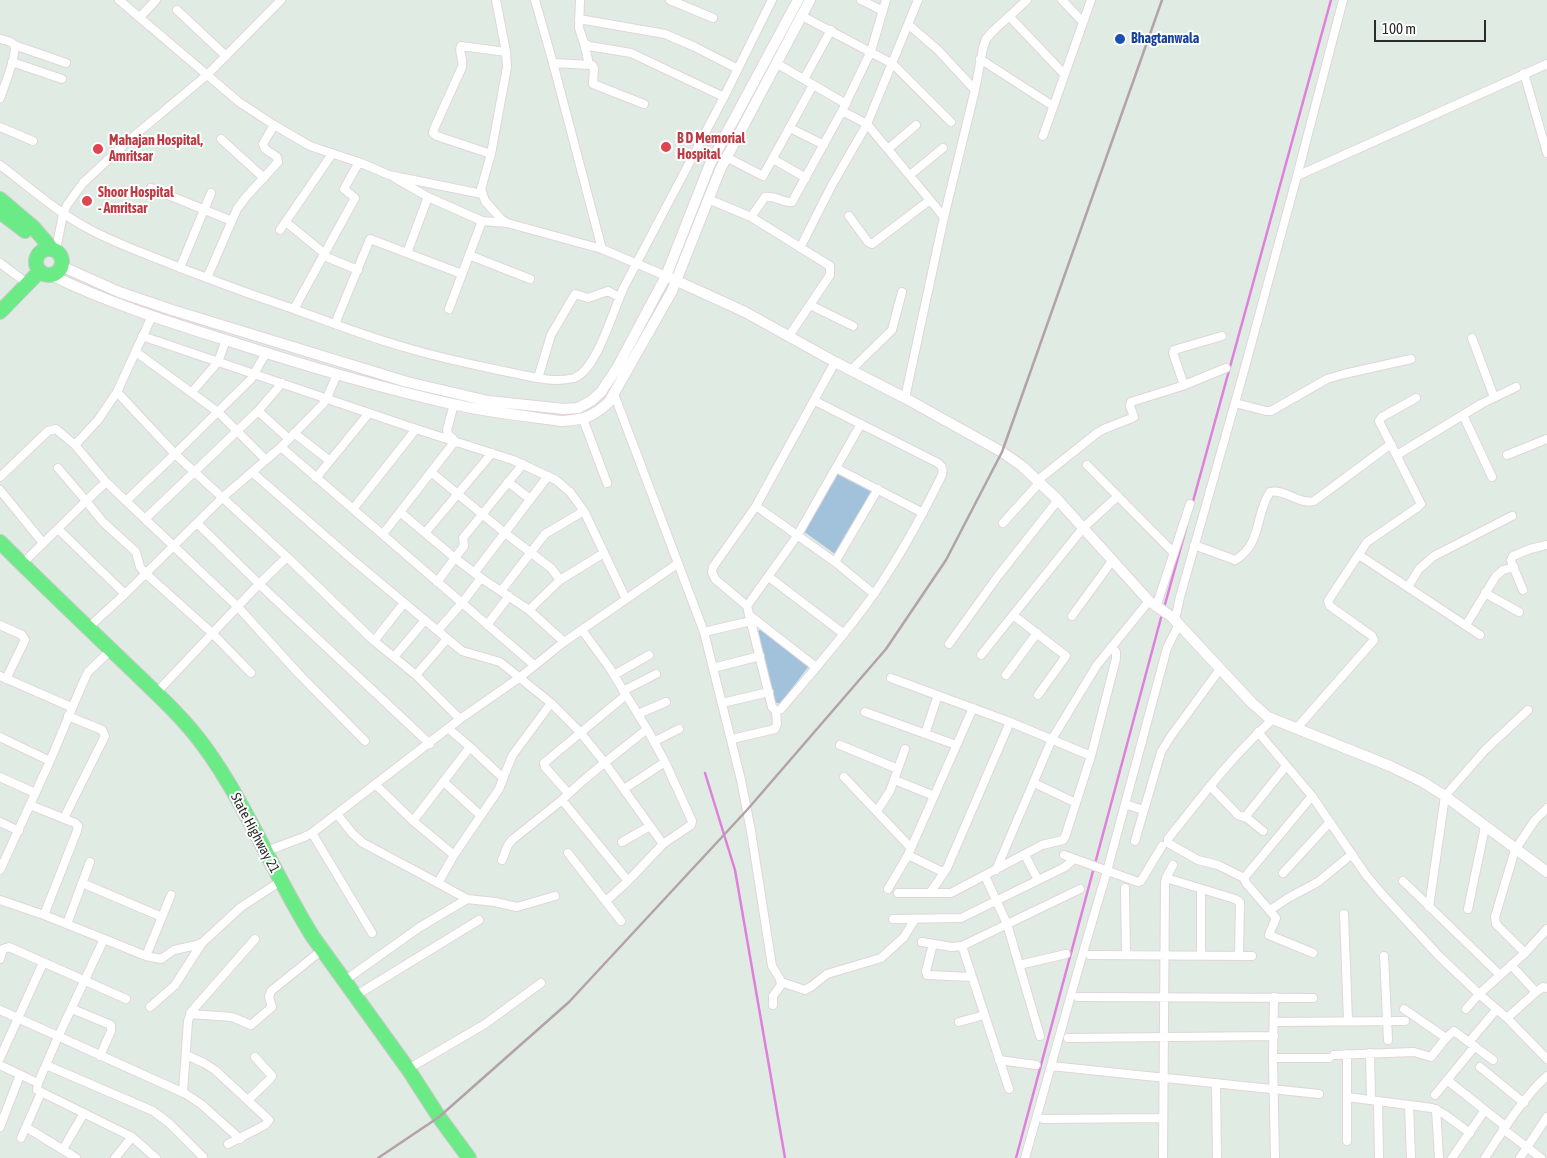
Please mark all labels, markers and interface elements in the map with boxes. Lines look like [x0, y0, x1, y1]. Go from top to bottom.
scale bar [1377, 10, 1490, 42]
text: 100 m [1382, 20, 1416, 37]
place label: Bhagtanwala [1131, 31, 1199, 47]
marker: Bhagtanwala [1113, 32, 1127, 46]
place label: B D Memorial Hospital [677, 131, 745, 164]
place label: Mahajan Hospital, Amritsar [109, 133, 203, 166]
marker: B D Memorial Hospital [659, 140, 673, 154]
marker: Mahajan Hospital, Amritsar [91, 142, 105, 156]
place label: Shoor Hospital - Amritsar [98, 185, 174, 218]
marker: Shoor Hospital - Amritsar [80, 194, 94, 208]
street label: State Highway 21 [227, 790, 283, 876]

